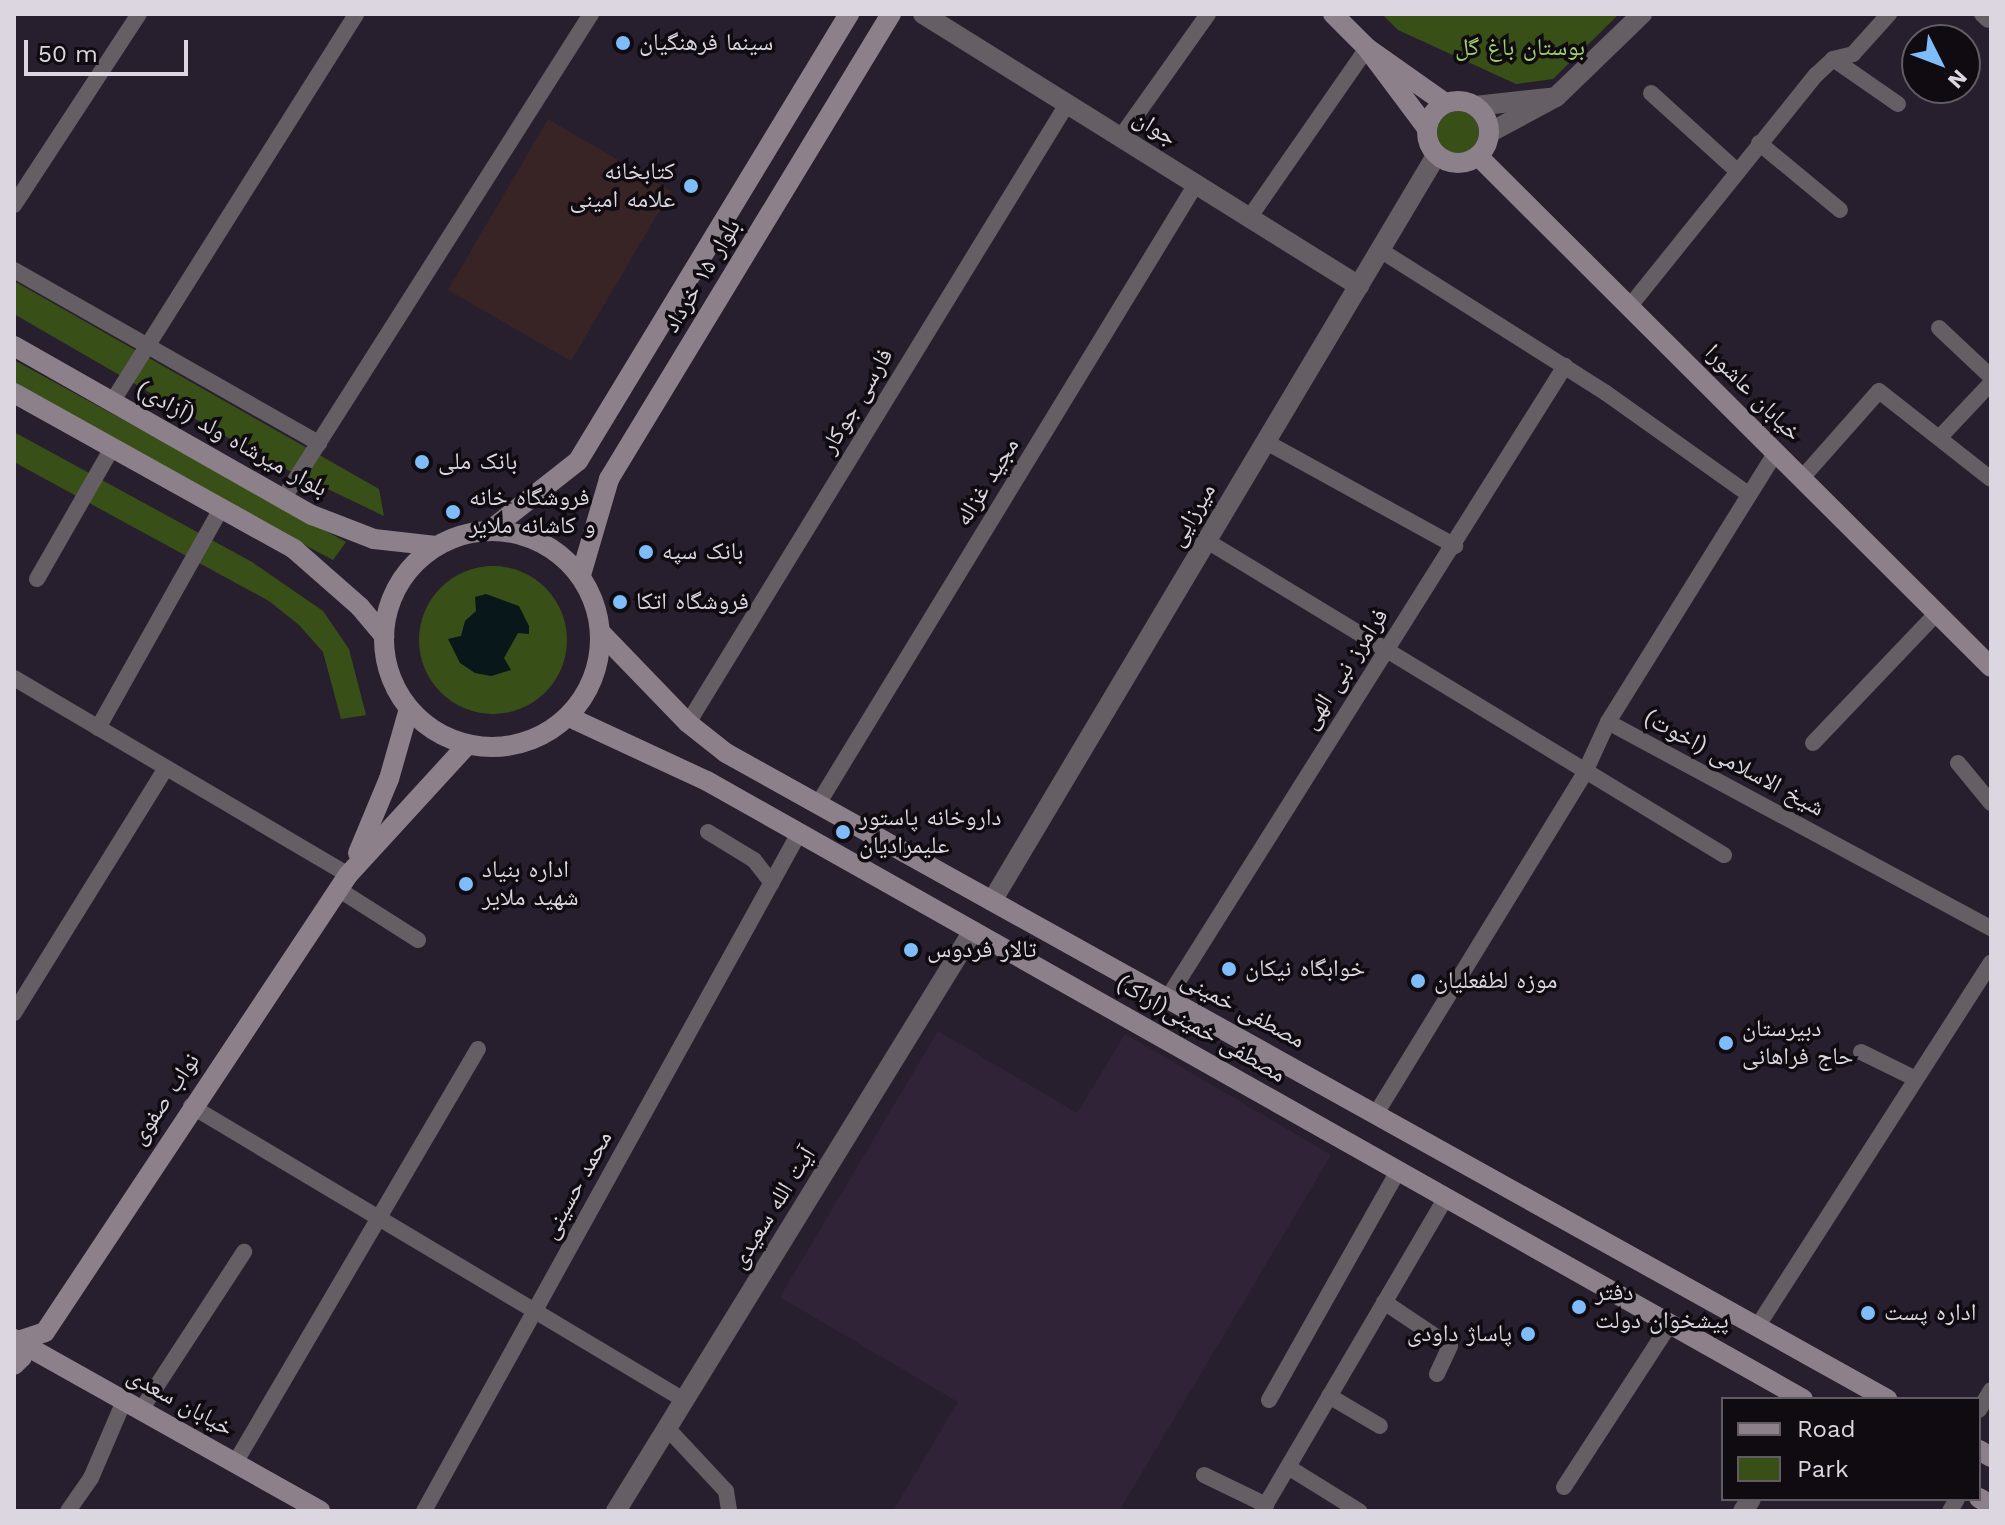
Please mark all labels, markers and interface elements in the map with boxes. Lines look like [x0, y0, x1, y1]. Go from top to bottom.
scale bar [28, 24, 192, 74]
north arrow [1901, 24, 1981, 104]
place label: سینما فرهنگیان [639, 29, 773, 57]
marker: سینما فرهنگیان [614, 34, 632, 52]
park label: بوستان باغ گل [1455, 34, 1585, 62]
text: 50 m [38, 40, 98, 68]
text: N [1943, 65, 1972, 93]
street label: جوان [1128, 104, 1182, 152]
place label: کتابخانه علامه امینی [569, 158, 675, 214]
marker: کتابخانه علامه امینی [682, 177, 700, 195]
street label: بلوار ۱۵ خرداد [657, 214, 747, 338]
street label: خیابان عاشورا [1699, 339, 1807, 447]
street label: فارسی جوکار [814, 343, 900, 459]
street label: بلوار میرشاه ولد (آزادی) [131, 374, 333, 504]
street label: مجید غزاله [949, 433, 1025, 531]
place label: بانک ملی [438, 448, 517, 476]
marker: بانک ملی [413, 453, 431, 471]
street label: میرزایی [1162, 478, 1222, 552]
place label: فروشگاه خانه و کاشانه ملایر [469, 484, 595, 540]
marker: فروشگاه خانه و کاشانه ملایر [444, 503, 462, 521]
place label: بانک سپه [662, 538, 743, 566]
marker: بانک سپه [637, 543, 655, 561]
place label: فروشگاه اتکا [636, 588, 749, 616]
marker: فروشگاه اتکا [611, 593, 629, 611]
street label: فرامرز نبی الهی [1295, 603, 1395, 735]
street label: شیخ الاسلامی (اخوت) [1639, 703, 1829, 823]
place label: داروخانه پاستور علیمرادیان [859, 804, 1001, 860]
marker: داروخانه پاستور علیمرادیان [834, 823, 852, 841]
place label: اداره بنیاد شهید ملایر [482, 856, 579, 912]
marker: اداره بنیاد شهید ملایر [457, 875, 475, 893]
place label: تالار فردوس [927, 936, 1036, 964]
marker: تالار فردوس [902, 941, 920, 959]
place label: خوابگاه نیکان [1245, 955, 1365, 983]
marker: خوابگاه نیکان [1220, 960, 1238, 978]
street label: مصطفی خمینی [1176, 965, 1310, 1055]
place label: موزه لطفعلیان [1434, 967, 1557, 995]
street label: مصطفی خمینی(اراک) [1111, 969, 1291, 1089]
marker: موزه لطفعلیان [1409, 972, 1427, 990]
place label: دبیرستان حاج فراهانی [1742, 1015, 1854, 1071]
marker: دبیرستان حاج فراهانی [1717, 1034, 1735, 1052]
street label: نواب صفوی [124, 1048, 206, 1150]
street label: محمد حسینی [535, 1126, 619, 1244]
street label: آیت الله سعیدی [724, 1142, 822, 1274]
place label: دفتر پیشخوان دولت [1595, 1279, 1729, 1335]
marker: دفتر پیشخوان دولت [1570, 1298, 1588, 1316]
place label: اداره پست [1884, 1299, 1976, 1327]
marker: اداره پست [1859, 1304, 1877, 1322]
place label: پاساژ داودی [1407, 1320, 1512, 1348]
marker: پاساژ داودی [1519, 1325, 1537, 1343]
street label: خیابان سعدی [122, 1361, 238, 1443]
legend [1721, 1397, 1981, 1501]
text: Road [1797, 1415, 1856, 1443]
text: Park [1797, 1455, 1849, 1483]

